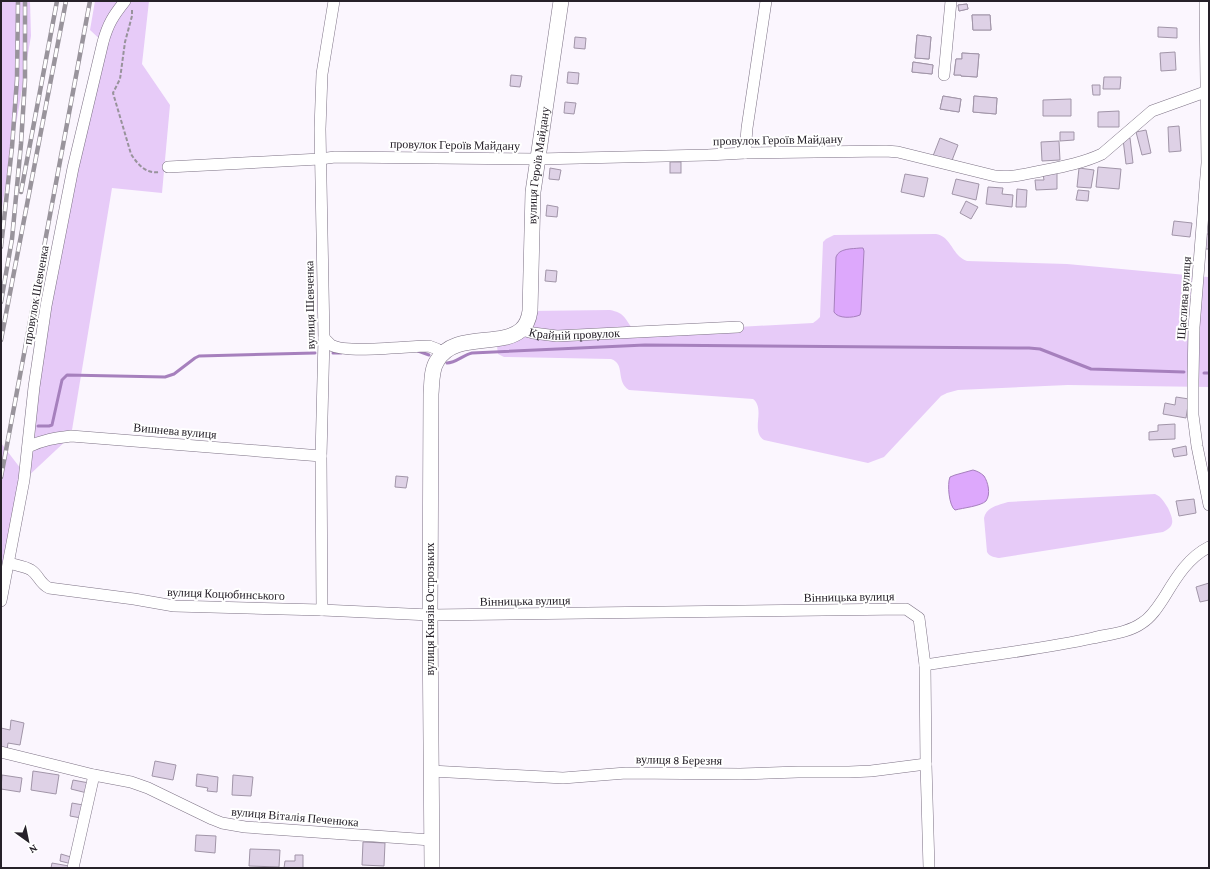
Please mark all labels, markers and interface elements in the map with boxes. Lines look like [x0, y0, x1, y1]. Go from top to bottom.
street label: вулиця Героїв Майдану [525, 106, 552, 224]
street label: провулок Героїв Майдану [713, 132, 843, 148]
street label: провулок Героїв Майдану [390, 137, 520, 153]
street label: провулок Шевченка [20, 244, 52, 346]
street label: Щаслива вулиця [1174, 255, 1194, 340]
street label: вулиця Шевченка [302, 260, 318, 349]
street label: Крайній провулок [527, 325, 620, 343]
street label: Вишнева вулиця [133, 420, 218, 442]
street label: вулиця Князів Острозьких [423, 542, 437, 676]
street label: вулиця Коцюбинського [167, 585, 285, 603]
street label: Вінницька вулиця [803, 589, 895, 605]
street label: Вінницька вулиця [479, 593, 571, 609]
street label: вулиця 8 Березня [636, 752, 723, 768]
street label: вулиця Віталія Печенюка [231, 804, 360, 830]
north arrow [8, 821, 48, 861]
text: N [27, 842, 40, 857]

